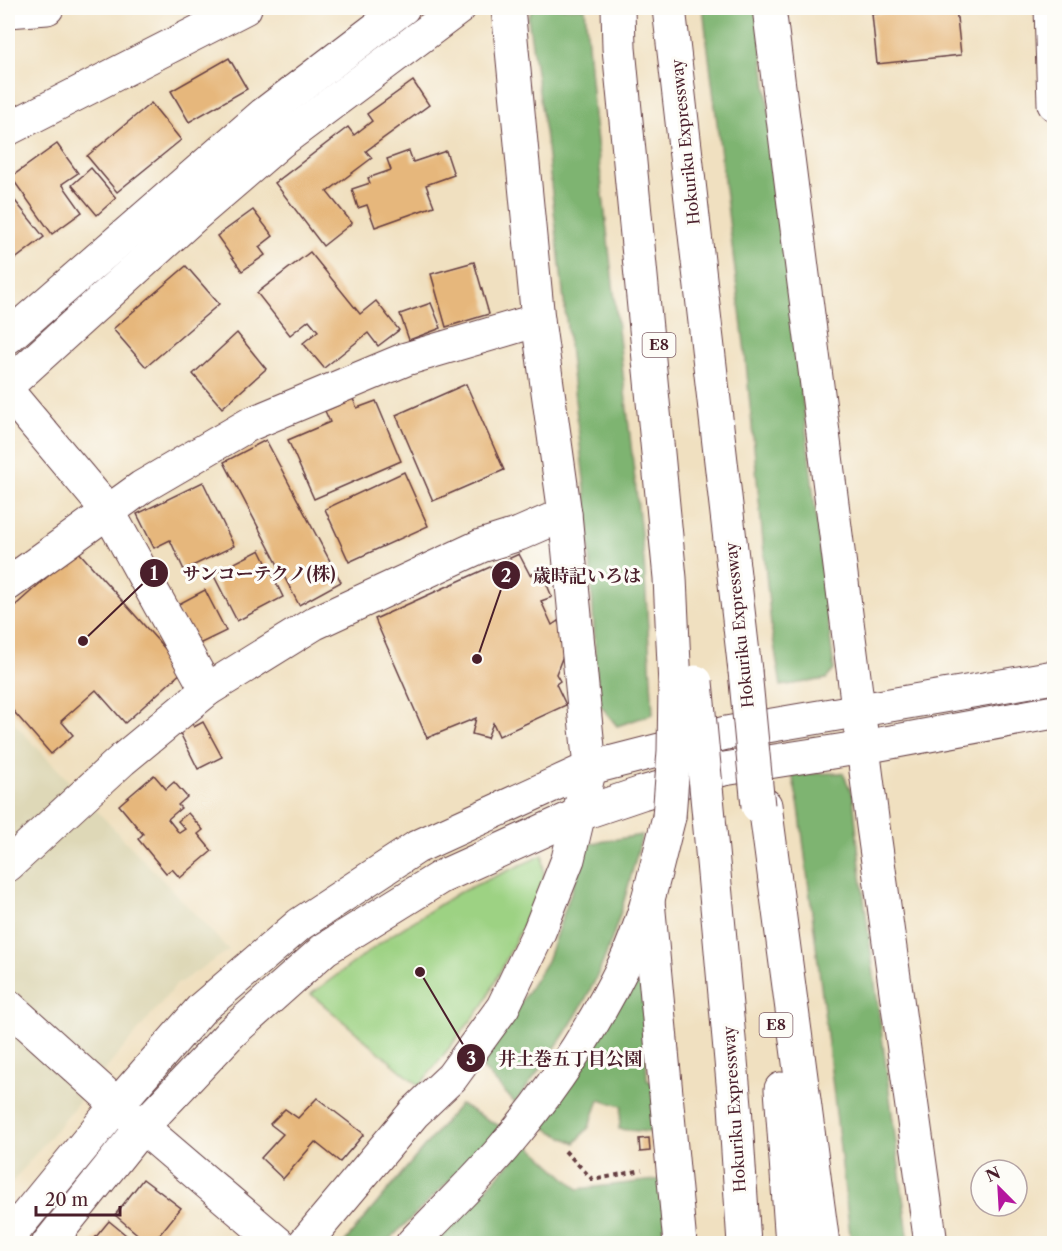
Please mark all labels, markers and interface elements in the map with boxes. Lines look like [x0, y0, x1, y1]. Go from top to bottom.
street label: Hokuriku Expressway [666, 57, 704, 226]
road number: E8 [642, 333, 676, 357]
street label: Hokuriku Expressway [720, 540, 758, 709]
callout: サンコーテクノ(株) [139, 555, 348, 591]
callout: 歳時記いろは [491, 557, 653, 593]
text: 1 [150, 563, 158, 585]
text: サンコーテクノ(株) [182, 563, 336, 585]
text: 2 [501, 565, 511, 587]
text: 歳時記いろは [533, 565, 641, 587]
road number: E8 [760, 1013, 792, 1037]
street label: Hokuriku Expressway [718, 1024, 750, 1193]
callout: 井土巻五丁目公園 [456, 1040, 654, 1076]
text: 3 [466, 1048, 476, 1070]
text: 井土巻五丁目公園 [498, 1048, 642, 1070]
north arrow [969, 1158, 1029, 1218]
text: N [982, 1162, 1003, 1186]
scale bar [36, 1179, 120, 1217]
text: 20 m [45, 1189, 89, 1211]

